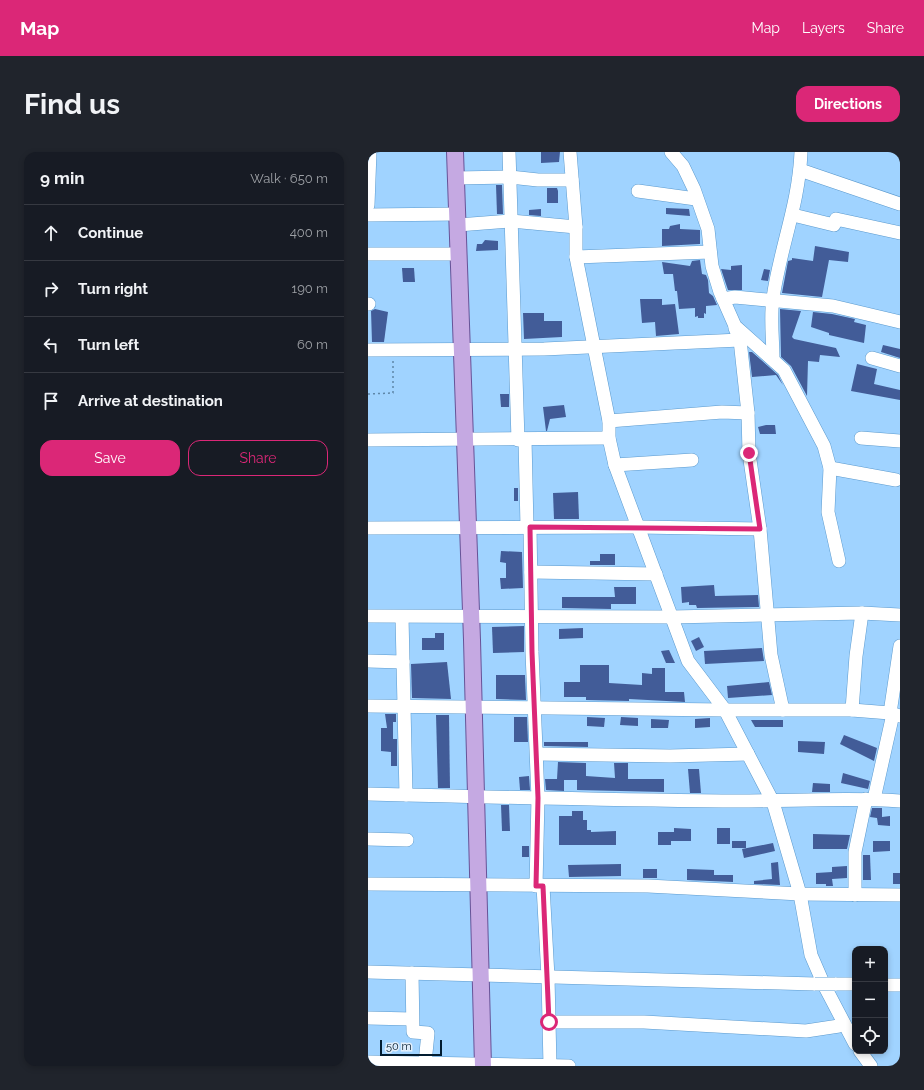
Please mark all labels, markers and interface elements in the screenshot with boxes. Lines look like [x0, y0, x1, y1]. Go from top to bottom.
text: Map [20, 17, 59, 39]
text: Map [752, 20, 780, 36]
text: Layers [802, 20, 845, 36]
text: Share [867, 20, 904, 36]
button: Directions [796, 86, 900, 122]
text: Find us [24, 88, 120, 121]
text: 9 min [40, 168, 85, 188]
text: Walk · 650 m [250, 171, 328, 186]
icon: ahead [40, 222, 62, 244]
text: Continue [78, 224, 143, 242]
text: 400 m [290, 225, 328, 240]
icon: right [40, 278, 62, 300]
text: Turn right [78, 280, 148, 298]
text: 190 m [292, 281, 328, 296]
icon: left [40, 334, 62, 356]
text: Turn left [78, 336, 139, 354]
text: 60 m [297, 337, 328, 352]
icon: arrive [40, 390, 62, 412]
text: Arrive at destination [78, 392, 223, 410]
button: Save [40, 440, 180, 476]
button: Share [188, 440, 328, 476]
route end [740, 444, 758, 462]
map controls [852, 946, 888, 1054]
button: + [852, 946, 888, 982]
button: − [852, 982, 888, 1018]
route start [540, 1013, 558, 1031]
button: locate [852, 1018, 888, 1054]
scale bar [380, 1038, 442, 1057]
text: 50 m [386, 1040, 412, 1053]

